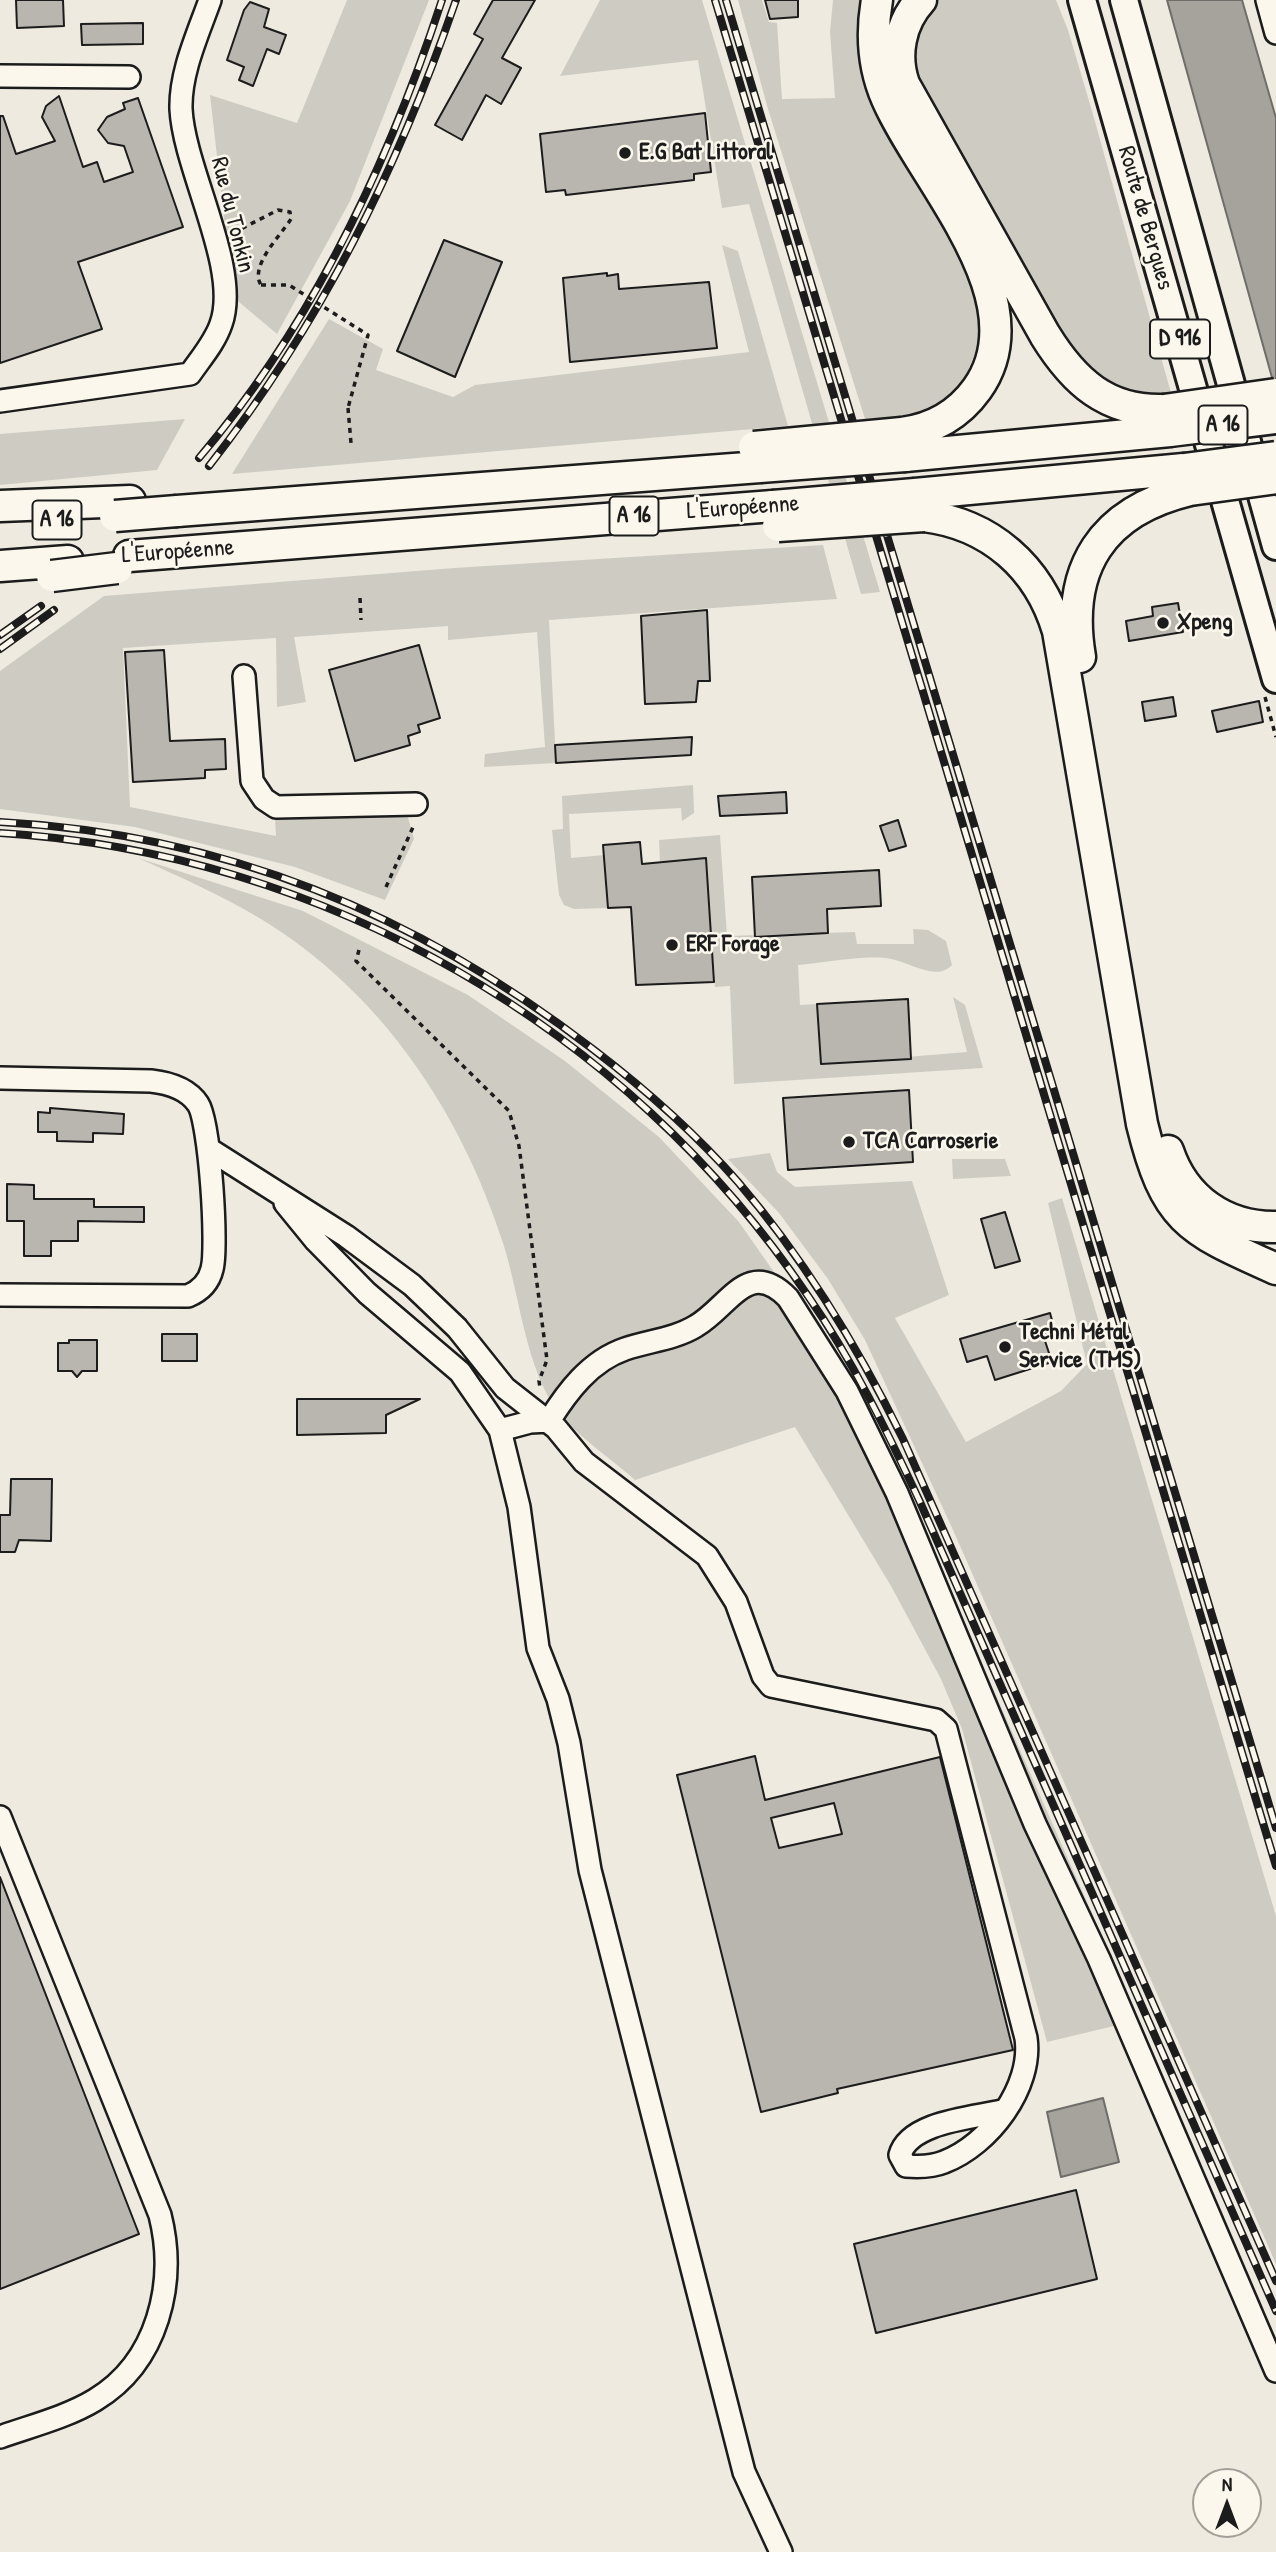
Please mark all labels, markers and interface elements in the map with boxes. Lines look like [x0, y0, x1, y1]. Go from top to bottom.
place label: E.G Bat Littoral [639, 139, 773, 167]
street label: Route de Bergues [1111, 143, 1179, 293]
marker: E.G Bat Littoral [617, 145, 633, 161]
street label: Rue du Tonkin [204, 154, 260, 276]
road number: D 916 [1150, 320, 1210, 358]
road number: A 16 [1198, 406, 1248, 444]
street label: L'Européenne [686, 490, 800, 526]
road number: A 16 [610, 496, 658, 536]
road number: A 16 [32, 500, 82, 540]
street label: L'Européenne [121, 534, 235, 570]
place label: Xpeng [1177, 609, 1233, 637]
marker: Xpeng [1155, 615, 1171, 631]
place label: ERF Forage [686, 931, 780, 959]
marker: ERF Forage [664, 937, 680, 953]
place label: TCA Carroserie [863, 1128, 998, 1156]
marker: TCA Carroserie [841, 1134, 857, 1150]
place label: Techni Métal Service (TMS) [1019, 1319, 1141, 1375]
marker: Techni Métal Service (TMS) [997, 1339, 1013, 1355]
north arrow [1192, 2468, 1262, 2538]
text: N [1222, 2471, 1232, 2497]

